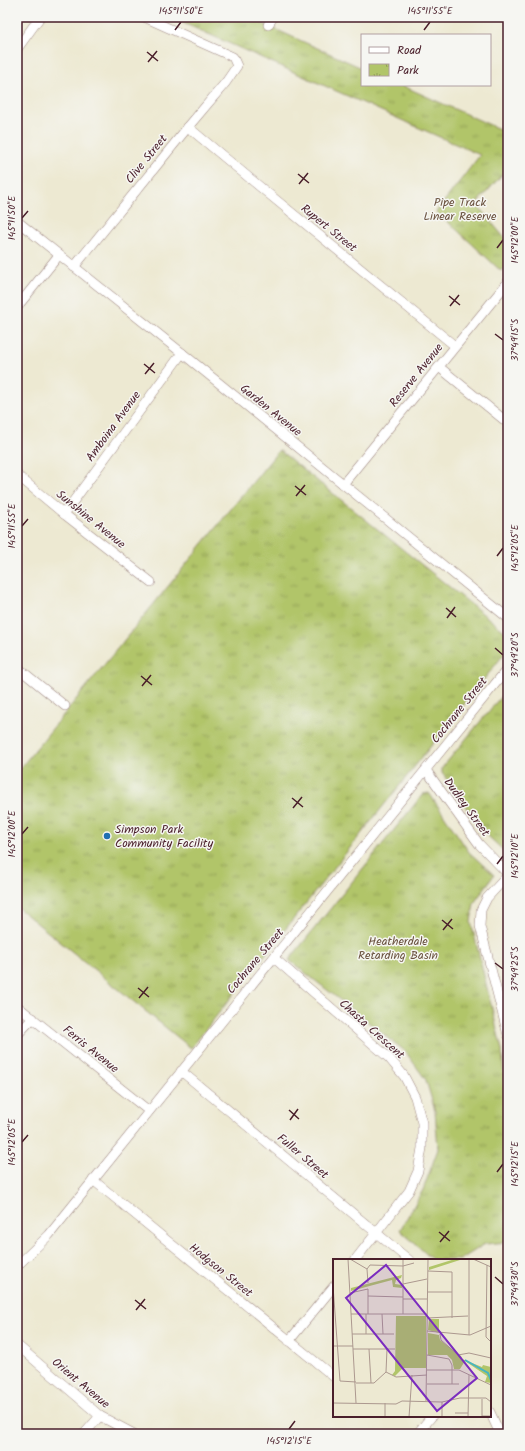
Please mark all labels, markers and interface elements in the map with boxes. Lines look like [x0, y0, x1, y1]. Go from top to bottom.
text: 145°11'50"E [159, 3, 204, 19]
text: 145°11'55"E [407, 3, 454, 19]
legend [361, 34, 491, 86]
text: Road [397, 41, 422, 60]
text: Park [397, 61, 419, 80]
street label: Clive Street [121, 130, 172, 188]
park label: Pipe Track Linear Reserve [424, 193, 497, 226]
text: 145°11'50"E [4, 195, 20, 240]
street label: Rupert Street [296, 200, 361, 257]
text: 145°12'00"E [507, 215, 523, 263]
text: 37°49'15"S [507, 318, 523, 361]
street label: Reserve Avenue [385, 339, 449, 411]
street label: Garden Avenue [236, 379, 306, 442]
street label: Amboina Avenue [81, 386, 146, 466]
street label: Sunshine Avenue [52, 485, 130, 554]
text: 145°11'55"E [4, 502, 20, 549]
text: 145°12'05"E [507, 523, 523, 572]
text: 37°49'20"S [507, 632, 523, 677]
street label: Cochrane Street [427, 673, 492, 748]
street label: Dudley Street [439, 774, 495, 841]
text: 145°12'00"E [4, 809, 20, 857]
place label: Simpson Park Community Facility [115, 820, 213, 853]
marker: Simpson Park Community Facility [102, 831, 112, 841]
text: 145°12'10"E [507, 832, 523, 879]
street label: Cochrane Street [222, 924, 289, 998]
park label: Heatherdale Retarding Basin [358, 932, 438, 965]
text: 37°49'25"S [507, 946, 523, 992]
street label: Chasta Crescent [335, 995, 409, 1064]
street label: Ferris Avenue [58, 1021, 123, 1078]
text: 145°12'05"E [4, 1117, 20, 1166]
street label: Fuller Street [273, 1129, 333, 1184]
text: 145°12'15"E [507, 1140, 523, 1187]
street label: Hodgson Street [185, 1239, 257, 1302]
inset map [333, 1259, 491, 1417]
text: 37°49'30"S [507, 1261, 523, 1306]
street label: Orient Avenue [47, 1353, 114, 1414]
text: 145°12'15"E [266, 1433, 313, 1449]

